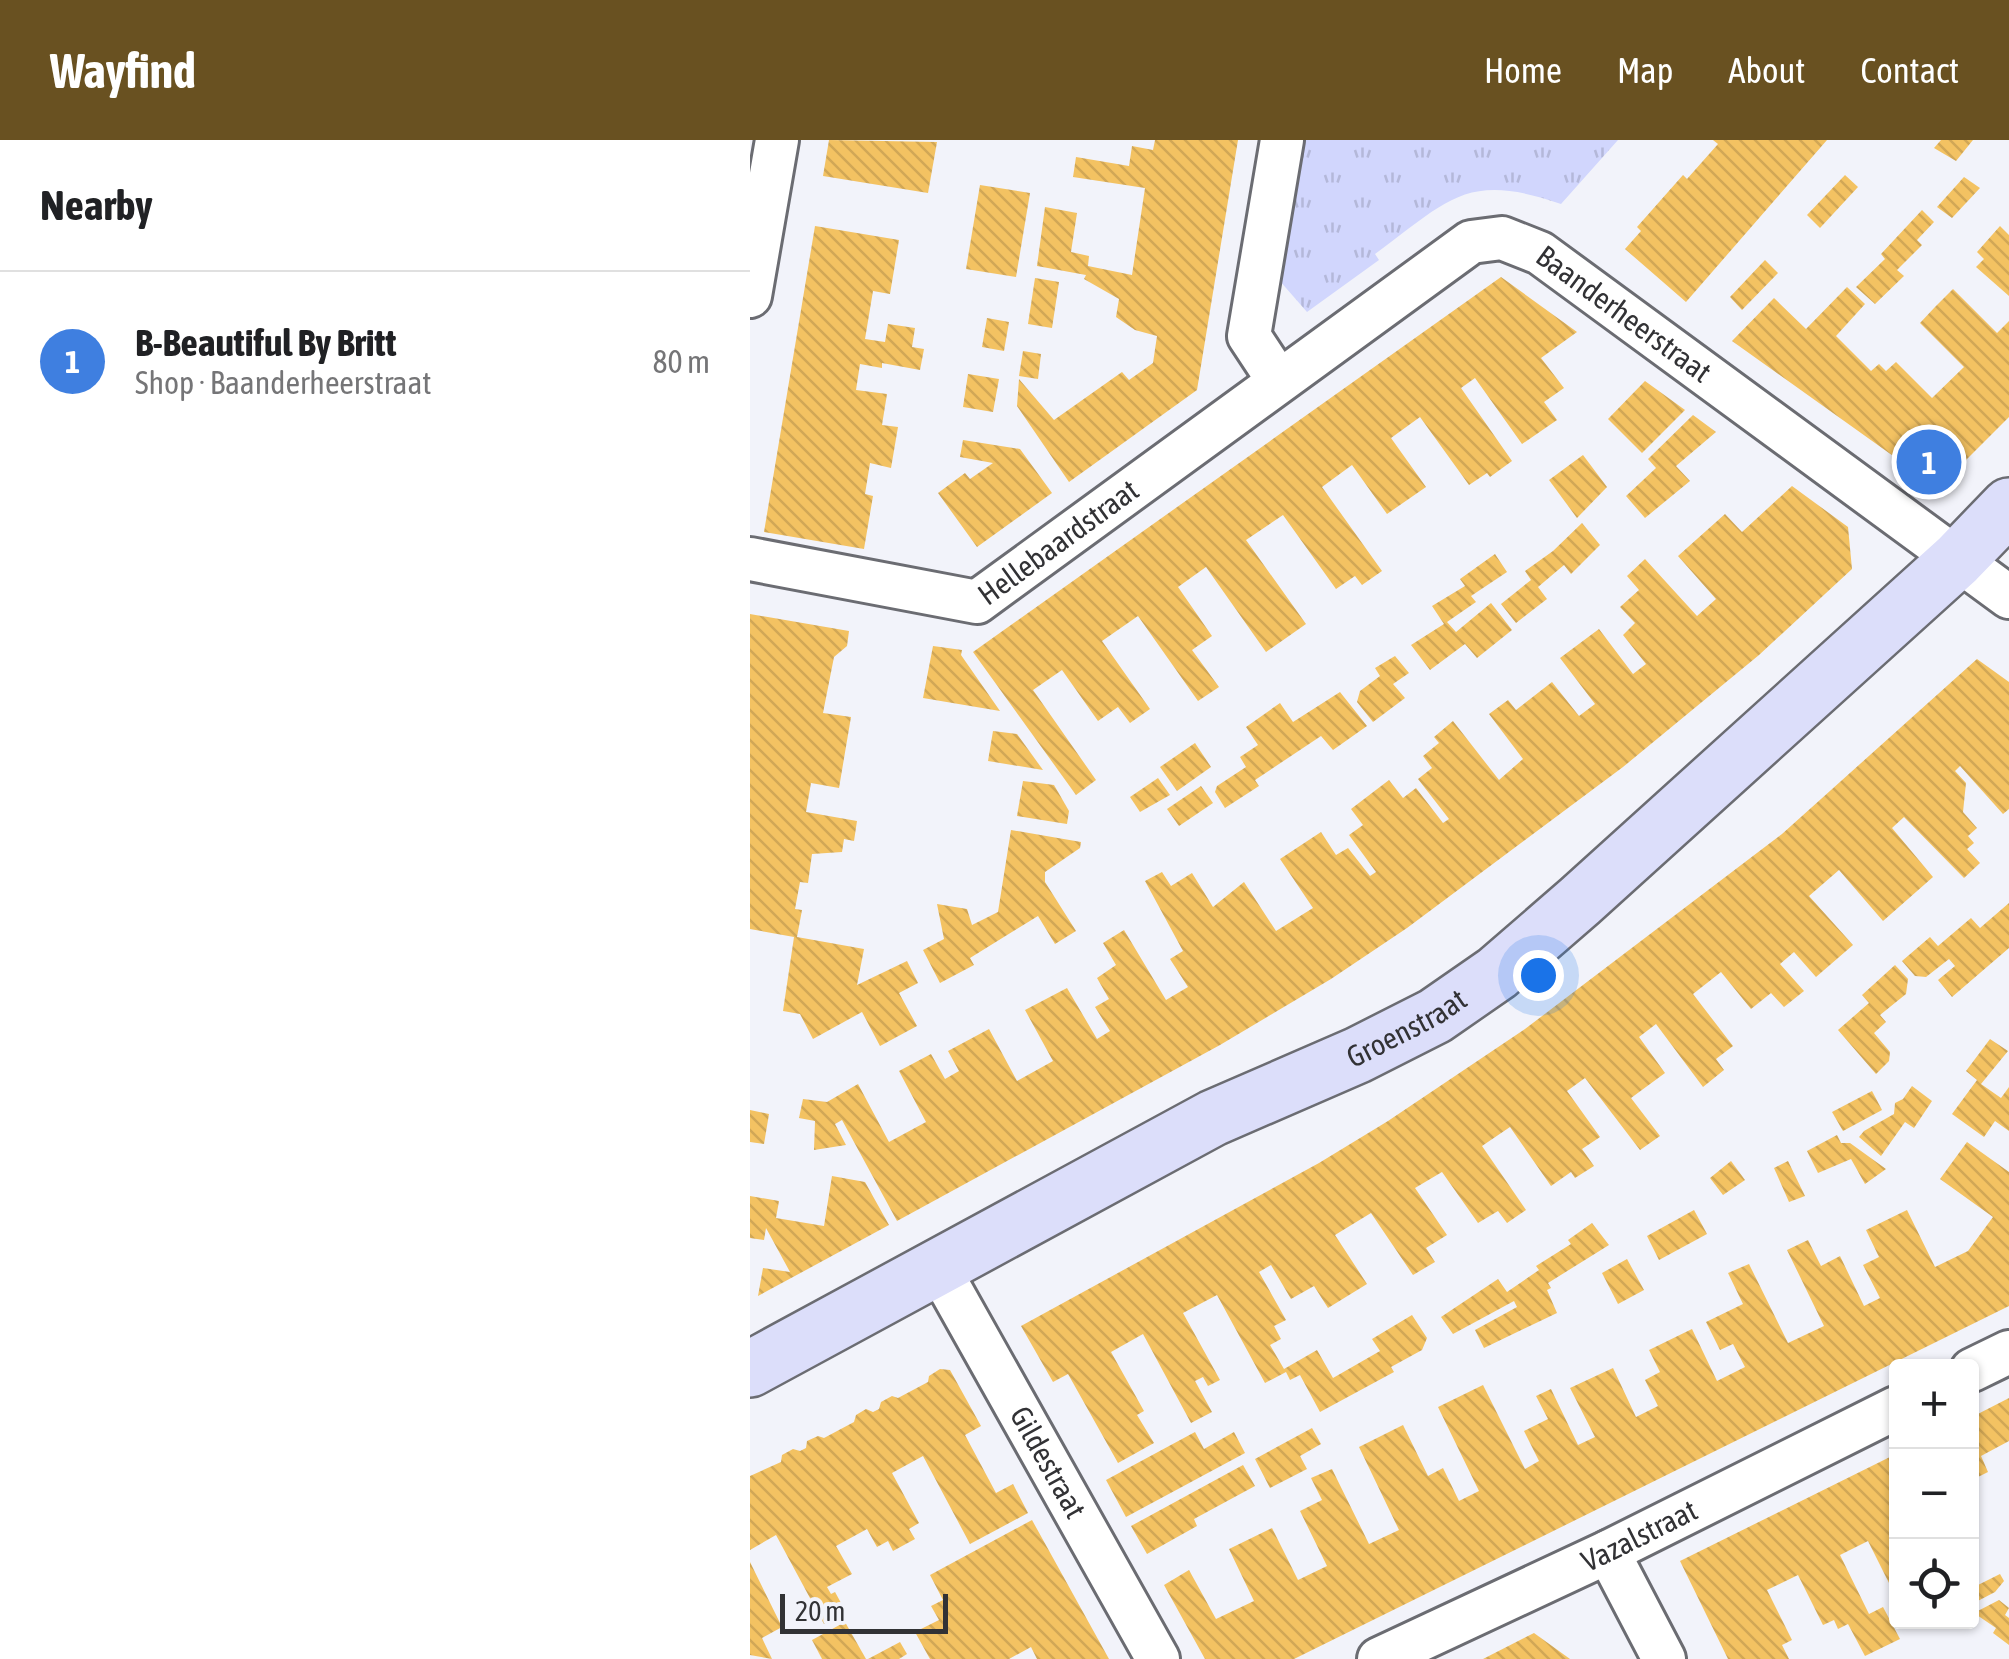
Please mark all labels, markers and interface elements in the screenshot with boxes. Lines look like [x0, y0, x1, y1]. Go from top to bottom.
text: Wayfind [50, 43, 196, 98]
text: Home [1484, 50, 1562, 90]
text: Map [1617, 50, 1673, 90]
text: About [1728, 50, 1805, 90]
text: Contact [1860, 50, 1959, 90]
text: Nearby [40, 181, 153, 229]
street label: Baanderheerstraat [1530, 238, 1718, 389]
text: B-Beautiful By Britt [135, 321, 396, 364]
text: 1 [65, 343, 80, 380]
text: 80 m [652, 343, 710, 380]
text: Shop · Baanderheerstraat [135, 364, 432, 401]
pin: 1 [1896, 424, 1962, 500]
street label: Hellebaardstraat [971, 472, 1145, 611]
your location [1513, 950, 1564, 1001]
street label: Groenstraat [1341, 982, 1472, 1074]
map controls [1889, 1359, 1979, 1629]
button: + [1889, 1359, 1979, 1449]
street label: Gildestraat [1004, 1400, 1093, 1524]
button: − [1889, 1449, 1979, 1539]
street label: Vazalstraat [1576, 1492, 1702, 1578]
button: locate [1889, 1539, 1979, 1629]
scale bar [780, 1589, 948, 1634]
text: 20 m [795, 1595, 845, 1627]

